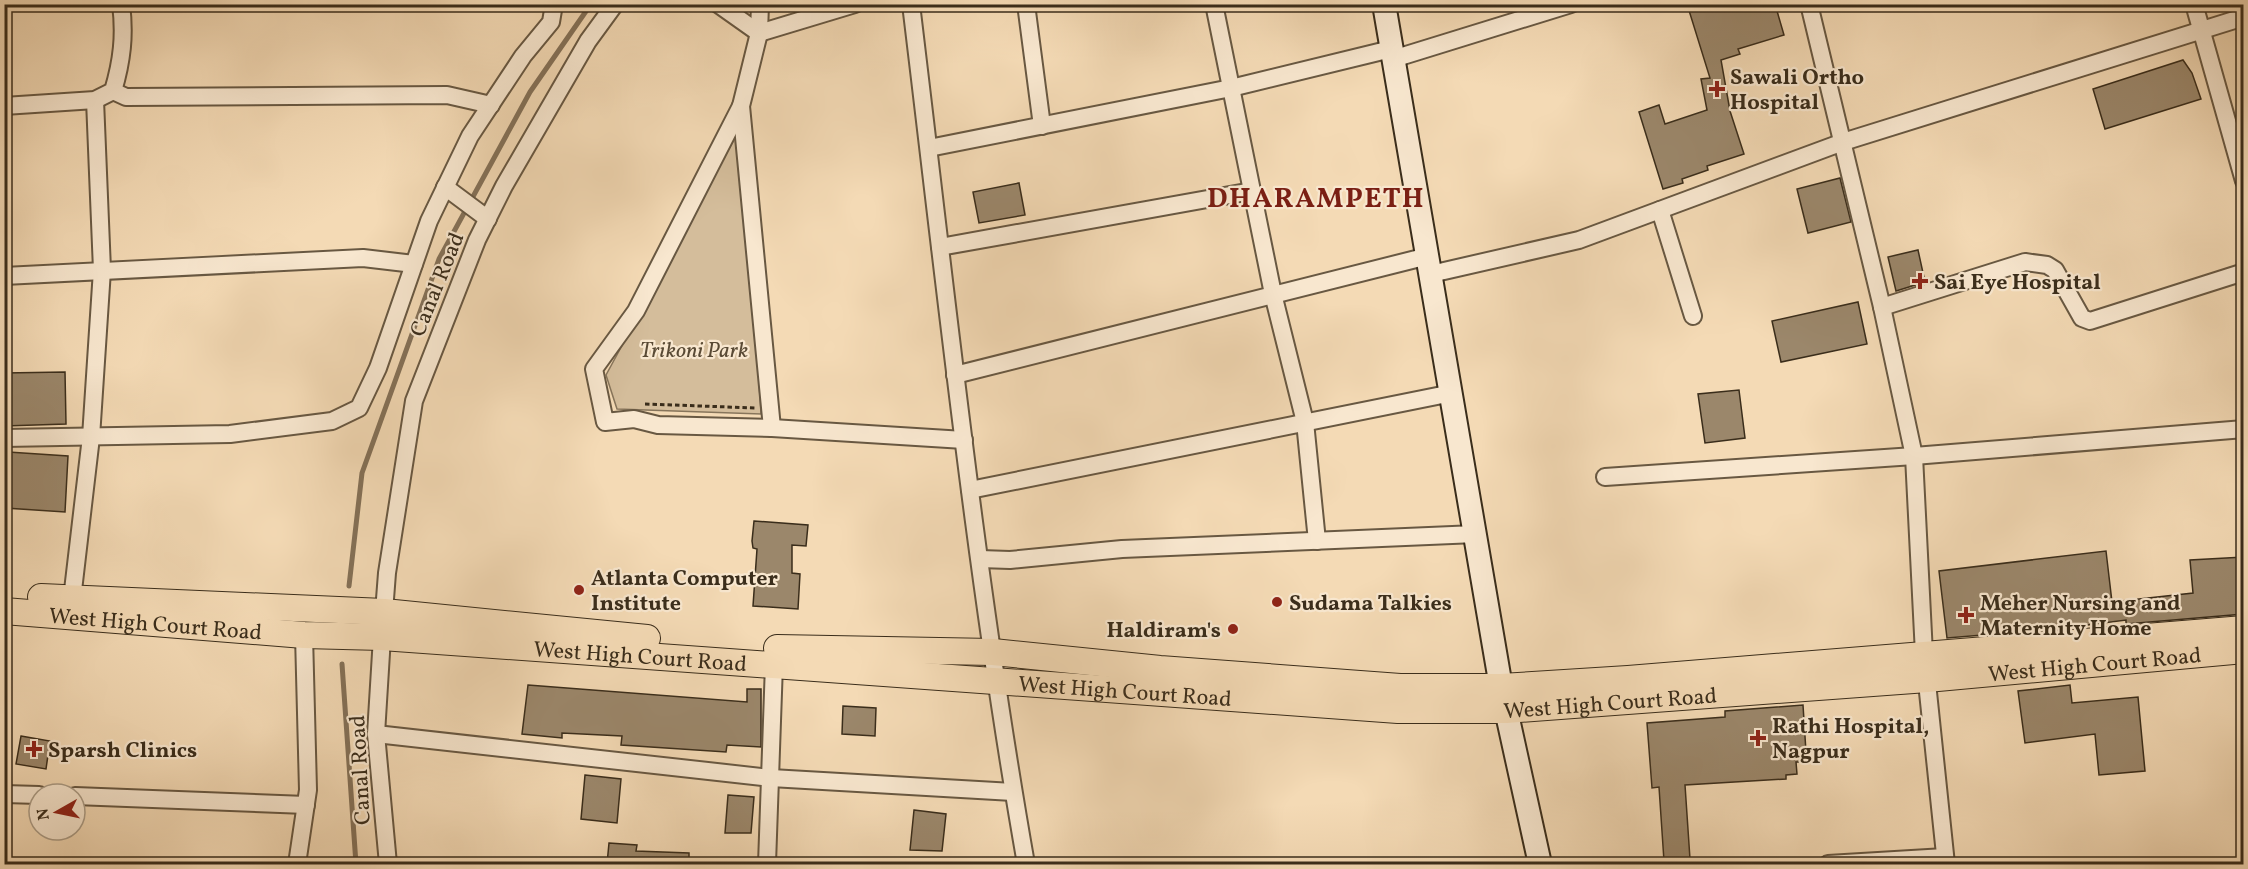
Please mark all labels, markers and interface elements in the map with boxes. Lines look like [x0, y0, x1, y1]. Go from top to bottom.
place label: Sawali Ortho Hospital [1730, 63, 1864, 119]
marker: Sawali Ortho Hospital [1708, 80, 1726, 98]
district label: DHARAMPETH [1207, 180, 1425, 219]
street label: Canal Road [403, 228, 473, 342]
place label: Sai Eye Hospital [1934, 268, 2101, 299]
marker: Sai Eye Hospital [1911, 272, 1929, 290]
park label: Trikoni Park [640, 336, 748, 367]
place label: Atlanta Computer Institute [591, 564, 778, 620]
marker: Atlanta Computer Institute [572, 583, 586, 597]
place label: Sudama Talkies [1289, 589, 1452, 620]
place label: Meher Nursing and Maternity Home [1980, 589, 2180, 645]
marker: Sudama Talkies [1270, 595, 1284, 609]
street label: West High Court Road [47, 602, 263, 650]
marker: Meher Nursing and Maternity Home [1957, 606, 1975, 624]
place label: Haldiram's [1106, 616, 1221, 647]
marker: Haldiram's [1226, 622, 1240, 636]
street label: West High Court Road [532, 635, 748, 681]
street label: West High Court Road [1987, 641, 2203, 691]
street label: West High Court Road [1017, 670, 1233, 716]
street label: West High Court Road [1503, 682, 1718, 728]
place label: Rathi Hospital, Nagpur [1772, 712, 1929, 768]
street label: Canal Road [343, 714, 380, 826]
marker: Rathi Hospital, Nagpur [1749, 729, 1767, 747]
place label: Sparsh Clinics [48, 736, 197, 767]
marker: Sparsh Clinics [25, 740, 43, 758]
north arrow [27, 782, 87, 842]
text: N [32, 806, 56, 821]

